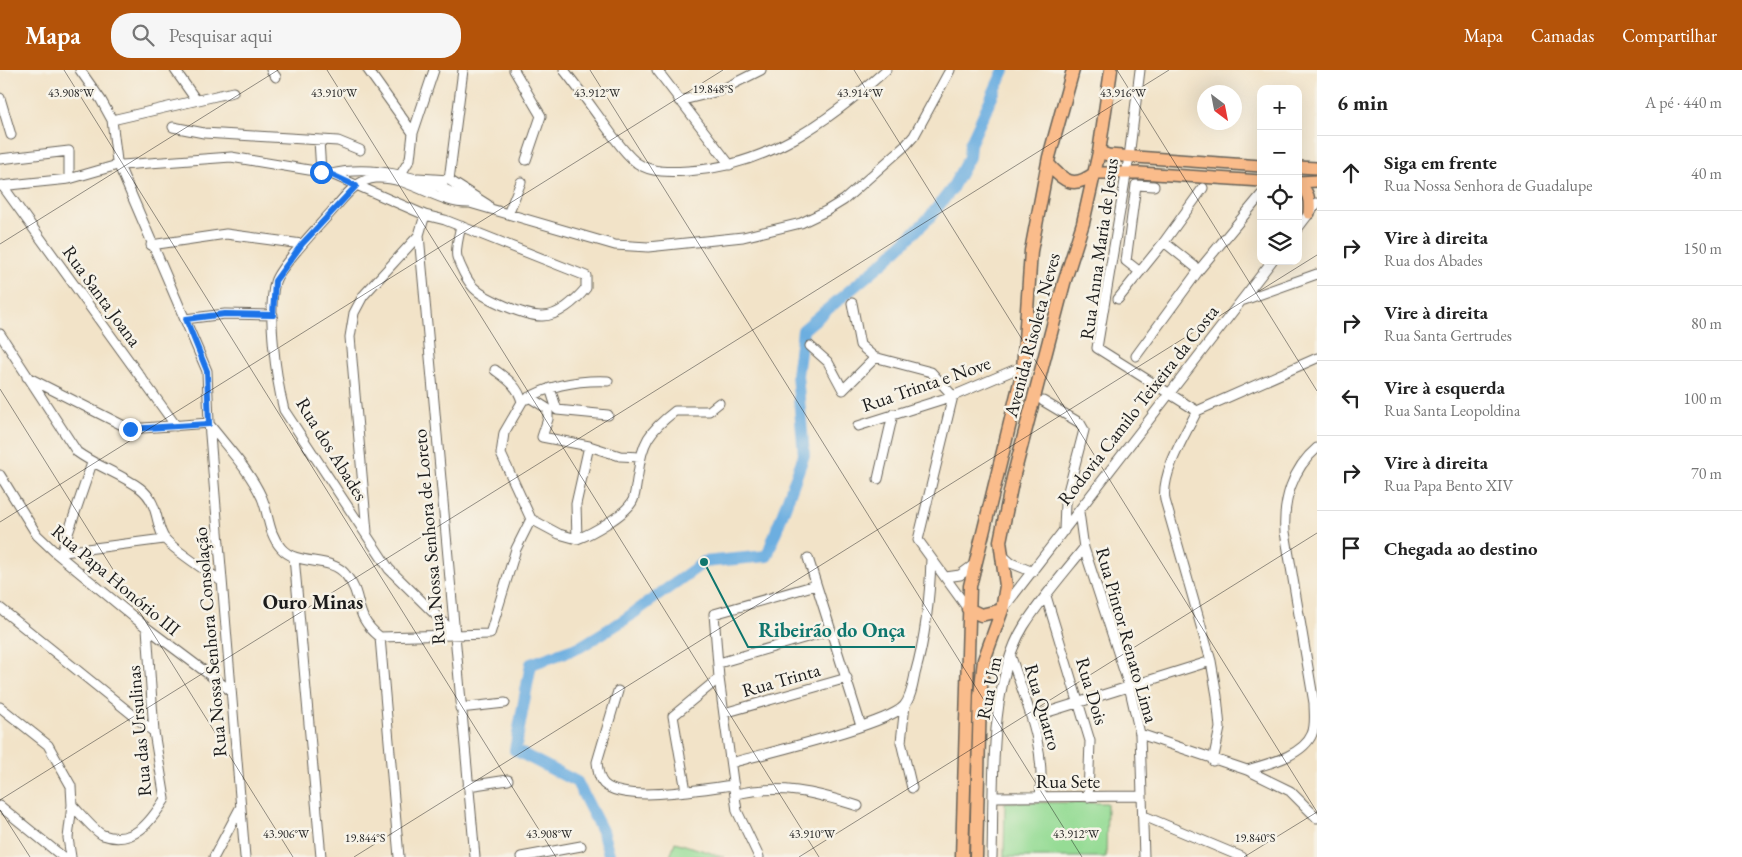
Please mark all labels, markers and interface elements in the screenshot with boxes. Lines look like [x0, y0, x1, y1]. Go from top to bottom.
search box [111, 13, 461, 58]
text: Mapa [25, 20, 81, 51]
icon: search [129, 21, 157, 49]
text: Pesquisar aqui [169, 23, 272, 48]
text: Mapa [1464, 24, 1503, 47]
text: Camadas [1531, 24, 1594, 47]
text: Compartilhar [1622, 24, 1717, 47]
text: 19.848°S [693, 81, 734, 97]
text: 43.908°W [48, 85, 95, 101]
text: 43.910°W [311, 85, 358, 101]
text: 43.912°W [574, 85, 621, 101]
text: 43.914°W [837, 85, 884, 101]
text: 43.916°W [1100, 85, 1147, 101]
north arrow [1197, 85, 1242, 130]
map controls [1257, 85, 1302, 265]
button: + [1257, 85, 1302, 130]
text: 6 min [1337, 89, 1388, 116]
text: A pé · 440 m [1645, 92, 1722, 113]
button: − [1257, 130, 1302, 175]
text: Siga em frente [1384, 150, 1497, 175]
street label: Rua Anna Maria de Jesus [1074, 157, 1124, 341]
icon: ahead [1337, 159, 1365, 187]
route start [310, 161, 333, 184]
text: 40 m [1691, 163, 1722, 184]
button: locate [1257, 175, 1302, 220]
text: Rua Nossa Senhora de Guadalupe [1384, 175, 1592, 196]
button: layers [1257, 220, 1302, 265]
text: Vire à direita [1384, 225, 1488, 250]
icon: right [1337, 234, 1365, 262]
text: 150 m [1683, 238, 1722, 259]
street label: Rua Santa Joana [57, 240, 147, 352]
street label: Avenida Risoleta Neves [998, 250, 1066, 421]
text: Rua dos Abades [1384, 250, 1483, 271]
street label: Rodovia Camilo Teixeira da Costa [1052, 299, 1225, 510]
text: Vire à direita [1384, 300, 1488, 325]
icon: right [1337, 309, 1365, 337]
text: 80 m [1691, 313, 1722, 334]
text: Rua Santa Gertrudes [1384, 325, 1512, 346]
street label: Rua Trinta e Nove [858, 350, 994, 418]
text: Vire à esquerda [1384, 375, 1505, 400]
icon: left [1337, 384, 1365, 412]
text: 100 m [1683, 388, 1722, 409]
street label: Rua dos Abades [290, 393, 374, 505]
text: Rua Santa Leopoldina [1384, 400, 1520, 421]
route end [119, 418, 142, 441]
street label: Rua Nossa Senhora de Loreto [407, 428, 451, 646]
text: Vire à direita [1384, 450, 1488, 475]
icon: right [1337, 459, 1365, 487]
text: 70 m [1691, 463, 1722, 484]
text: Rua Papa Bento XIV [1384, 475, 1513, 496]
street label: Rua Papa Honório III [46, 519, 186, 642]
street label: Rua Nossa Senhora Consolação [187, 526, 233, 758]
icon: arrive [1337, 534, 1365, 562]
text: Chegada ao destino [1384, 536, 1538, 561]
street label: Rua Pintor Renato Lima [1090, 544, 1164, 726]
district label: Ouro Minas [263, 589, 363, 615]
callout: Ribeirão do Onça [748, 612, 915, 647]
text: Ribeirão do Onça [759, 617, 906, 643]
street label: Rua Um [971, 654, 1007, 722]
street label: Rua Dois [1070, 654, 1114, 728]
street label: Rua Trinta [739, 657, 823, 703]
street label: Rua Quatro [1019, 661, 1067, 753]
street label: Rua das Ursulinas [121, 664, 157, 798]
street label: Rua Sete [1036, 769, 1100, 794]
text: 43.906°W [263, 826, 310, 842]
text: 43.908°W [526, 826, 573, 842]
text: 43.910°W [789, 826, 836, 842]
text: 43.912°W [1053, 826, 1100, 842]
text: 19.844°S [345, 830, 386, 846]
text: 19.840°S [1235, 830, 1276, 846]

